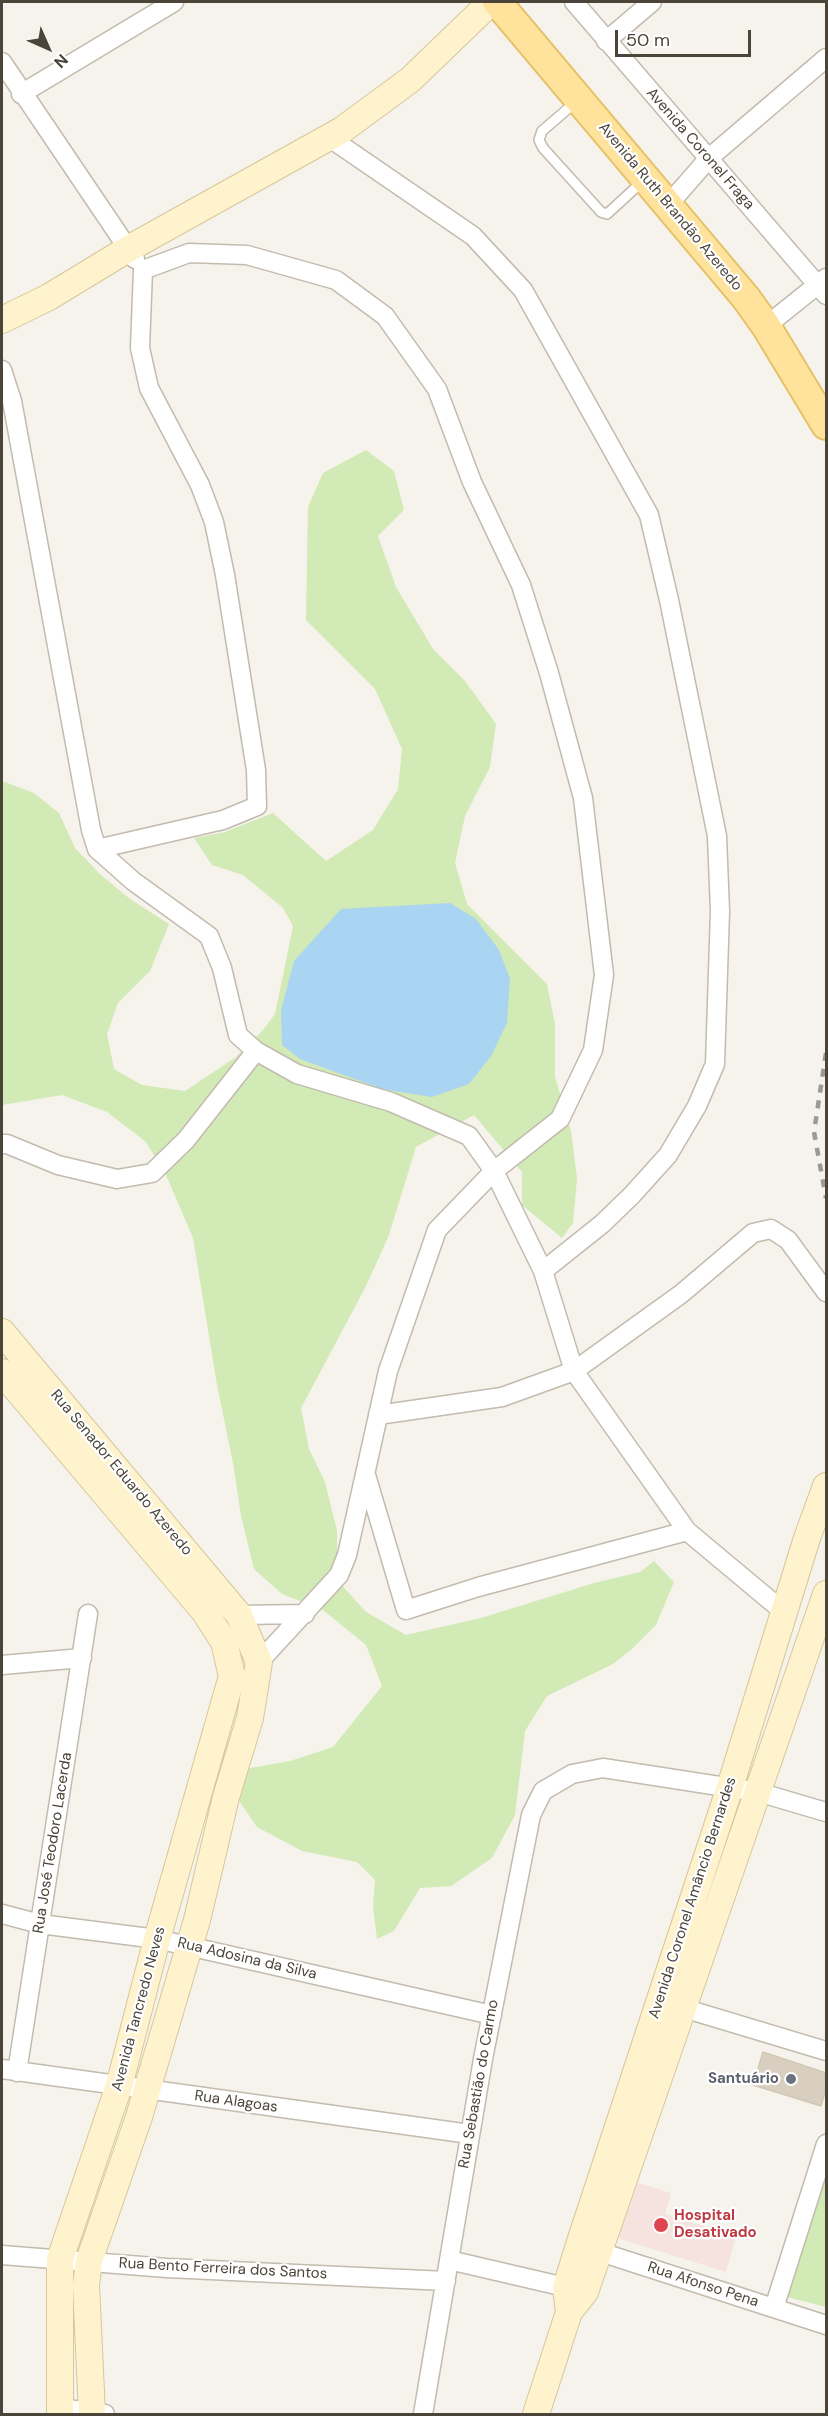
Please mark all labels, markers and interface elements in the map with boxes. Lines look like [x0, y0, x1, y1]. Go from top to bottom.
north arrow [18, 18, 78, 78]
scale bar [618, 18, 754, 56]
text: 50 m [626, 28, 670, 52]
text: N [50, 50, 73, 73]
street label: Avenida Coronel Fraga [642, 84, 758, 214]
street label: Avenida Ruth Brandão Azeredo [594, 119, 746, 295]
street label: Rua Senador Eduardo Azeredo [46, 1386, 196, 1560]
street label: Rua José Teodoro Lacerda [30, 1751, 76, 1935]
street label: Avenida Coronel Amâncio Bernardes [645, 1775, 741, 2021]
street label: Avenida Tancredo Neves [108, 1925, 170, 2093]
street label: Rua Adosina da Silva [176, 1934, 318, 1984]
street label: Rua Sebastião do Carmo [455, 1998, 503, 2170]
place label: Santuário [708, 2070, 779, 2088]
marker: Santuário [784, 2072, 798, 2086]
street label: Rua Alagoas [193, 2087, 279, 2117]
place label: Hospital Desativado [674, 2207, 757, 2242]
marker: Hospital Desativado [652, 2216, 670, 2234]
street label: Rua Bento Ferreira dos Santos [118, 2255, 328, 2283]
street label: Rua Afonso Pena [645, 2259, 761, 2311]

